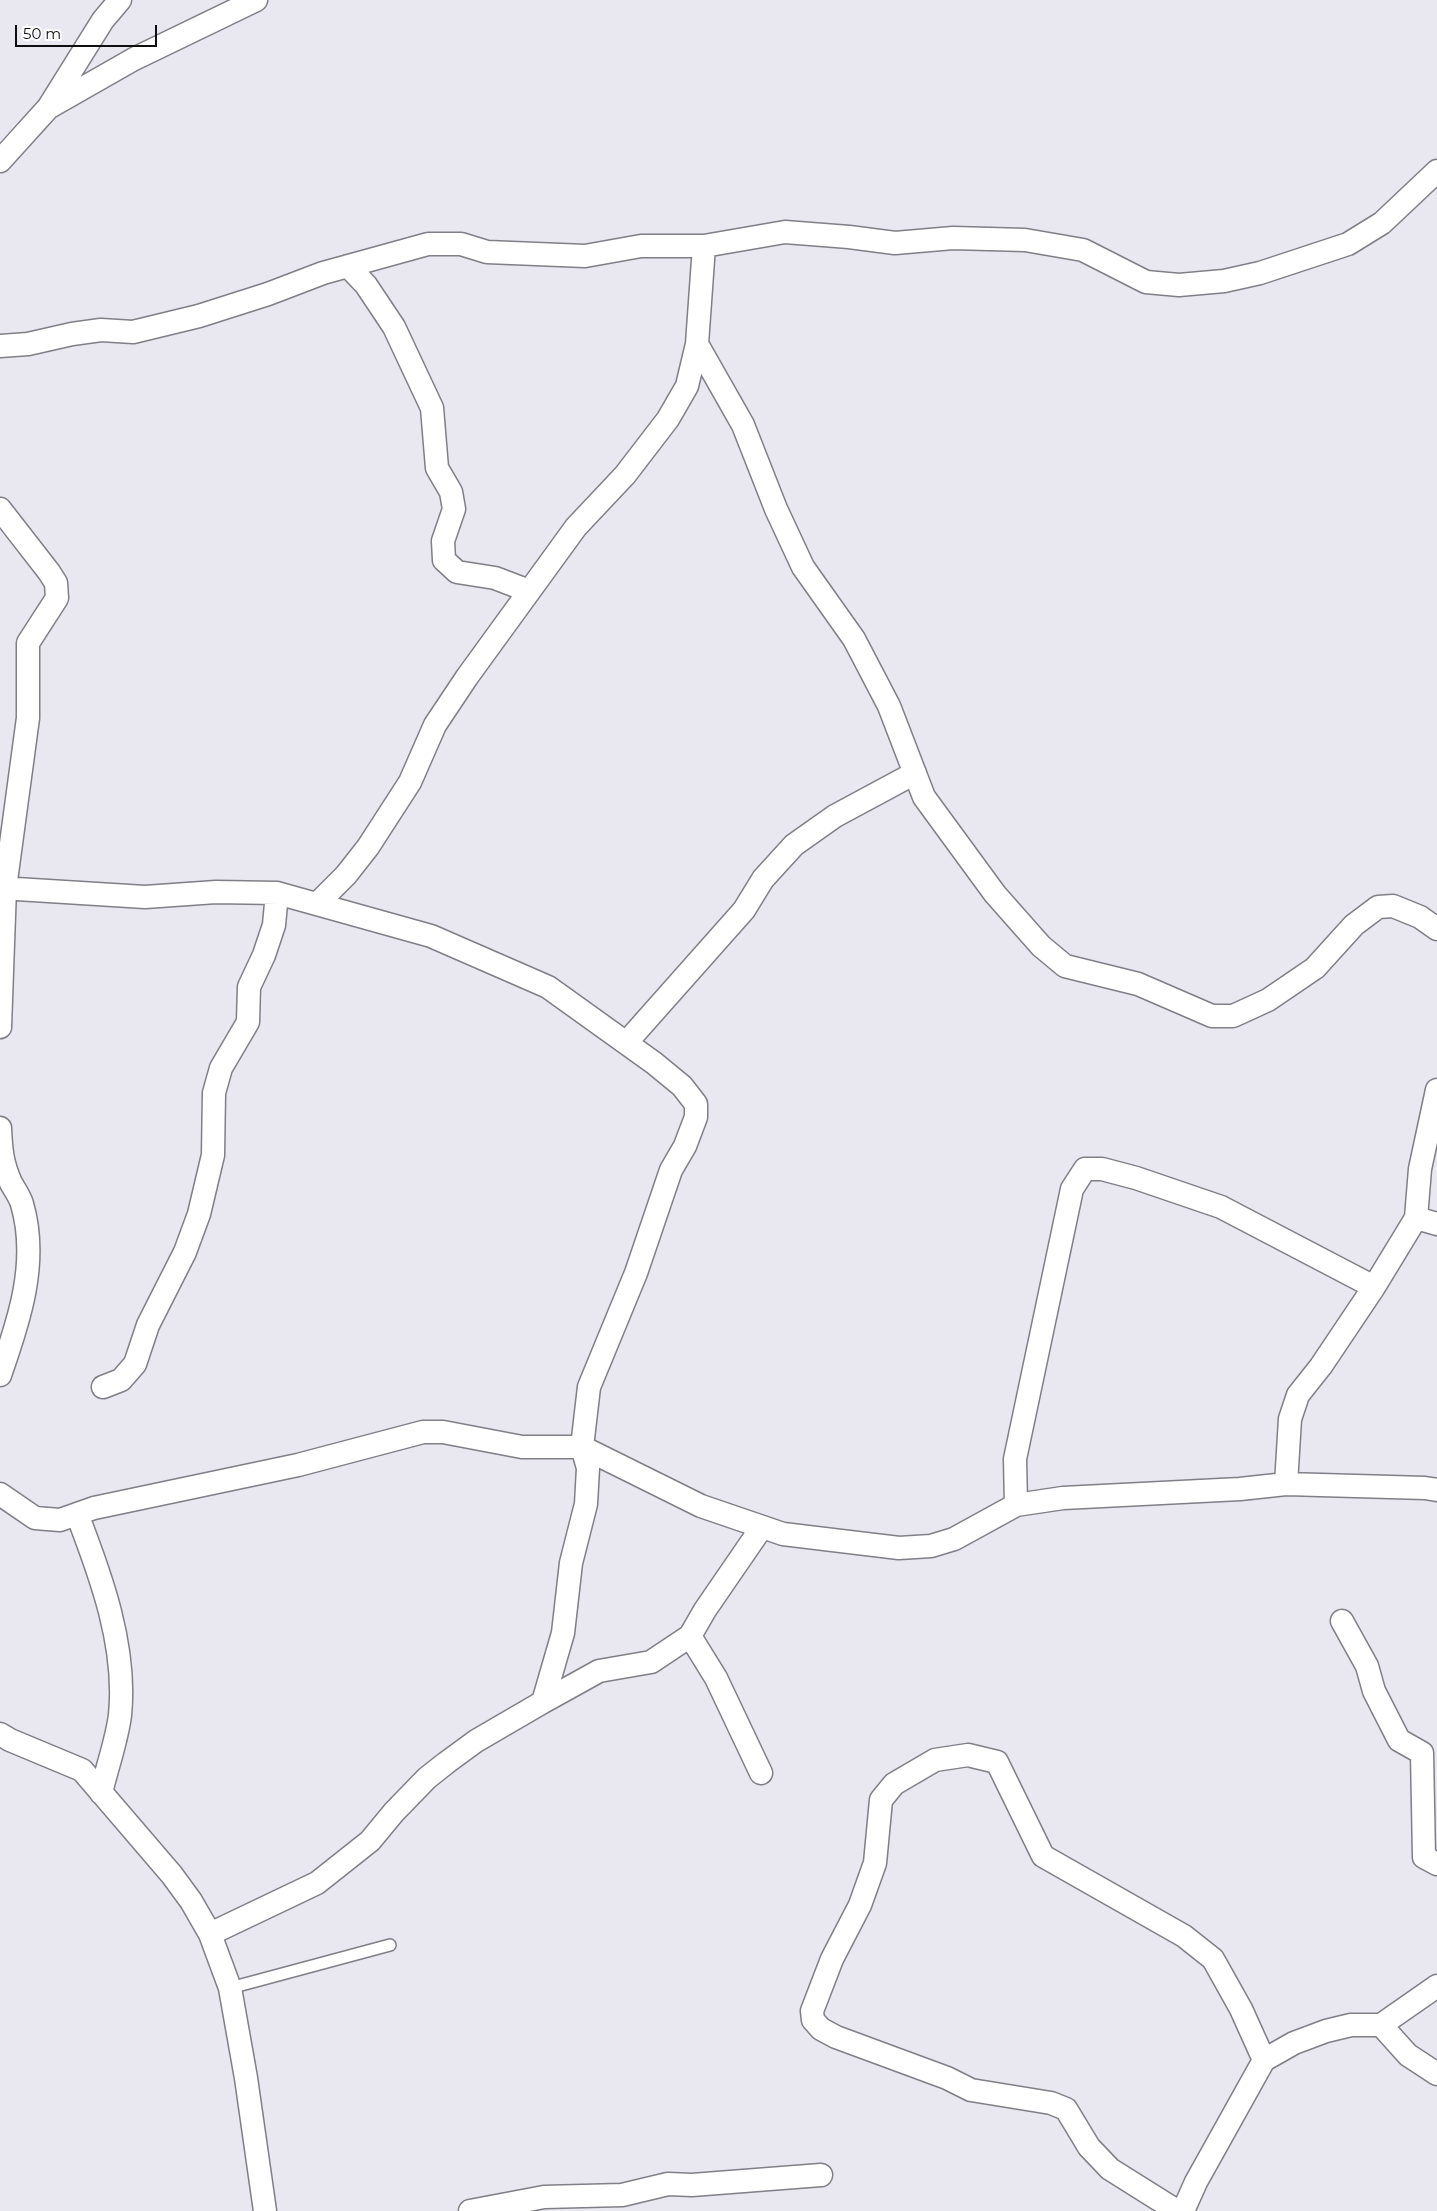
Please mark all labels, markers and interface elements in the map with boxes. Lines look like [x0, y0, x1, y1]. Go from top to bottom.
scale bar [18, 15, 160, 47]
text: 50 m [23, 24, 61, 43]

